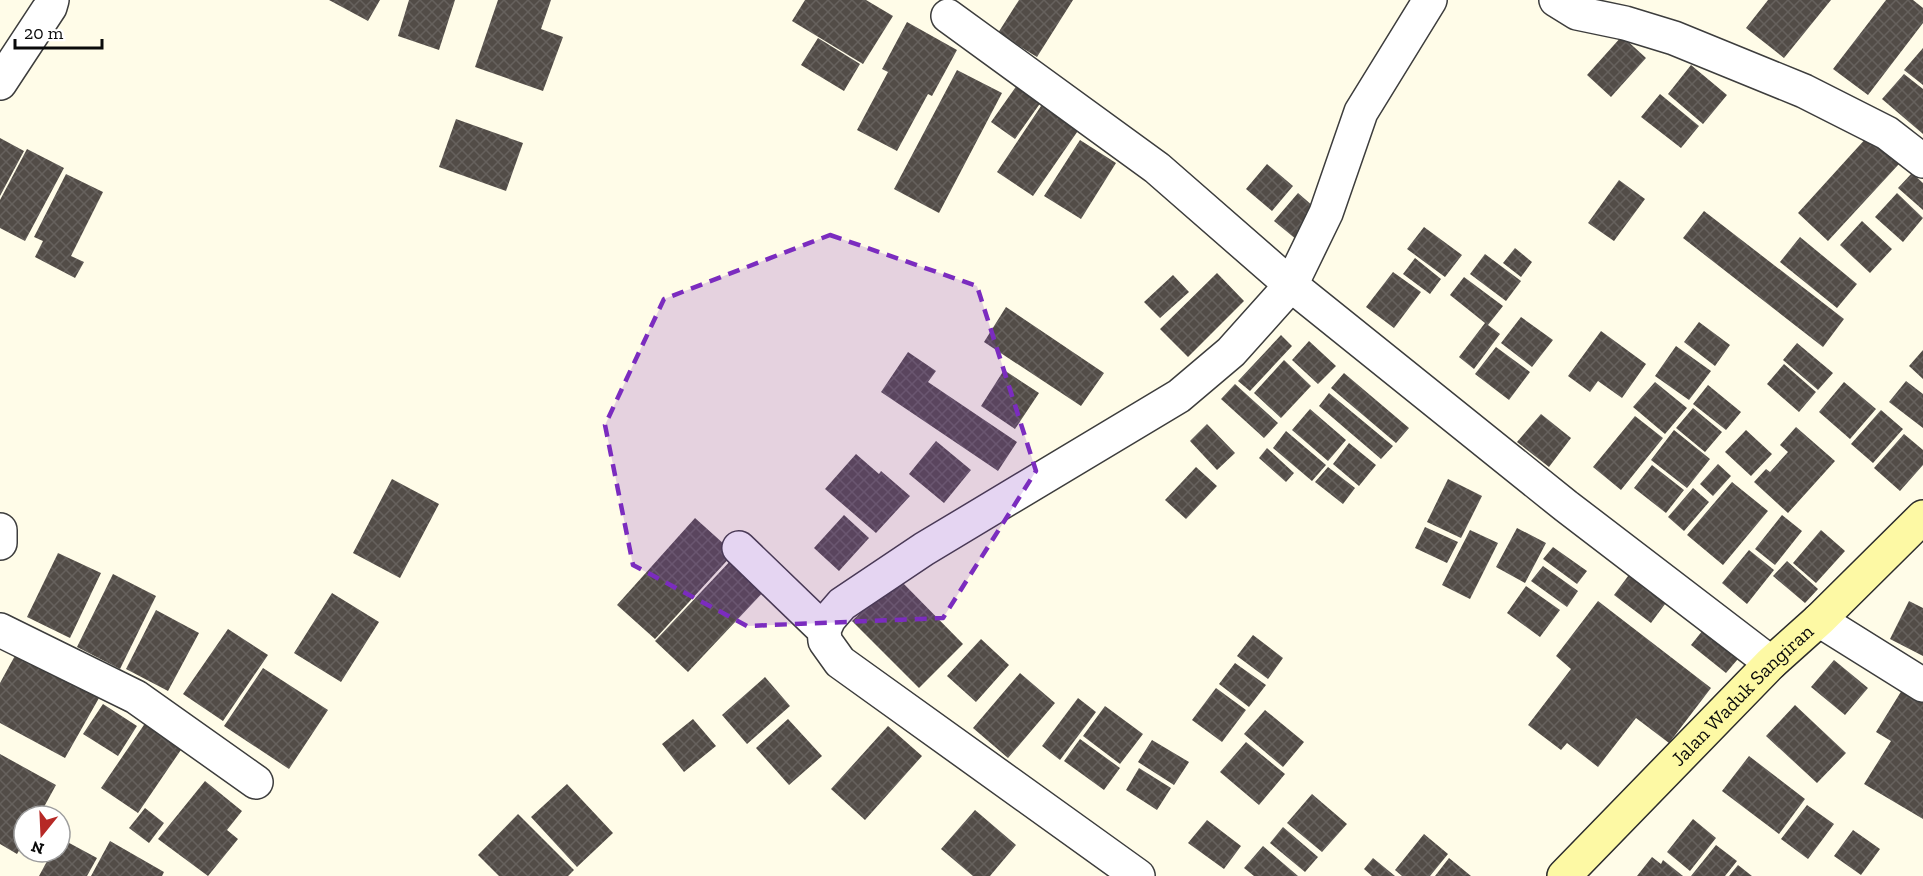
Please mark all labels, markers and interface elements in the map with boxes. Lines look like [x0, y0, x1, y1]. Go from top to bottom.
scale bar [15, 12, 102, 50]
text: 20 m [24, 22, 64, 44]
street label: Jalan Waduk Sangiran [1666, 619, 1819, 771]
north arrow [12, 804, 72, 864]
text: N [29, 837, 46, 859]

